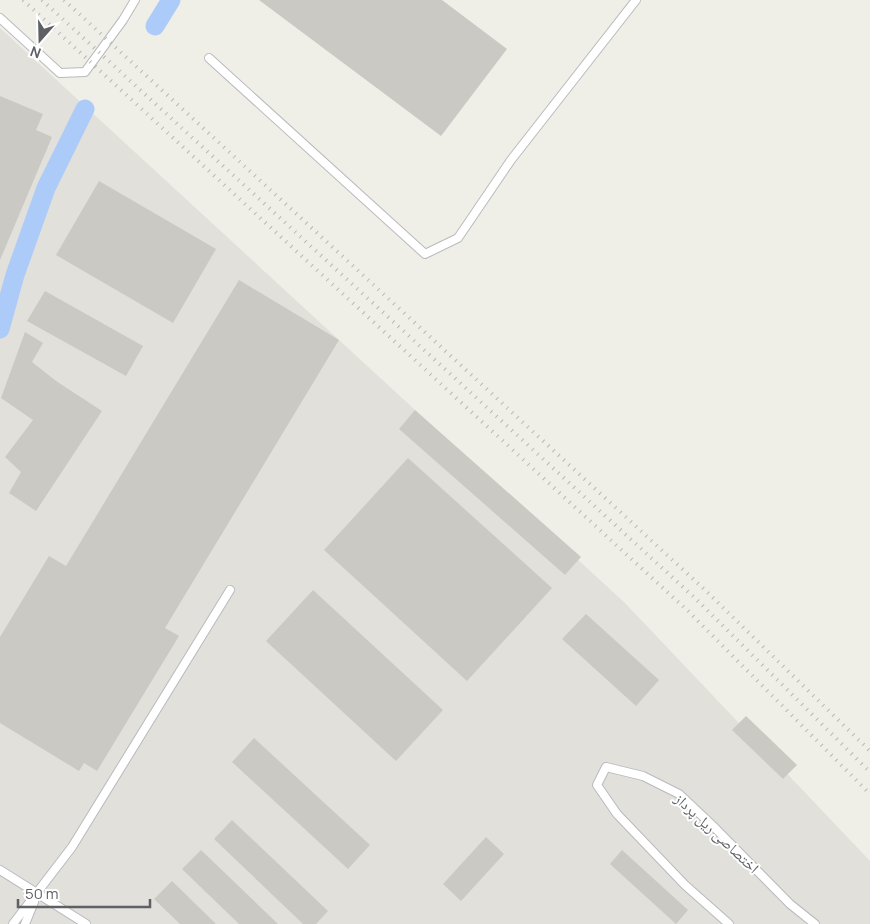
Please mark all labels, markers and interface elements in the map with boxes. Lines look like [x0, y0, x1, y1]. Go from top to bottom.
north arrow [15, 15, 65, 65]
text: N [27, 42, 43, 63]
street label: اختصاصی ریل پرداز [669, 788, 764, 878]
scale bar [18, 876, 150, 908]
text: 50 m [25, 883, 59, 904]

